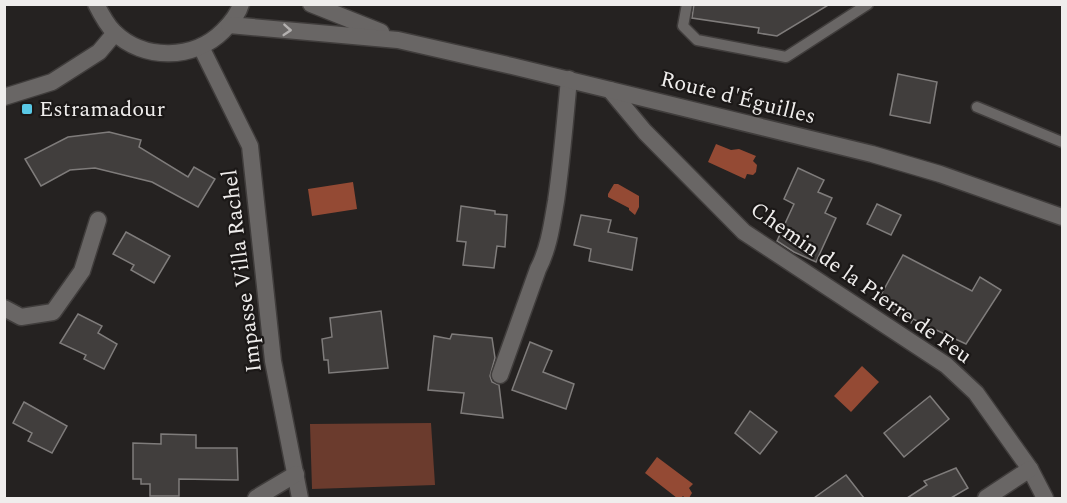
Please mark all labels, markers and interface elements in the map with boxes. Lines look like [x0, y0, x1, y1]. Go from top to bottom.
one-way arrow [283, 23, 292, 36]
street label: Route d'Éguilles [657, 63, 819, 133]
place label: Estramadour [39, 93, 165, 126]
marker: Estramadour [20, 102, 34, 116]
street label: Impasse Villa Rachel [213, 168, 271, 374]
street label: Chemin de la Pierre de Feu [743, 194, 979, 372]

